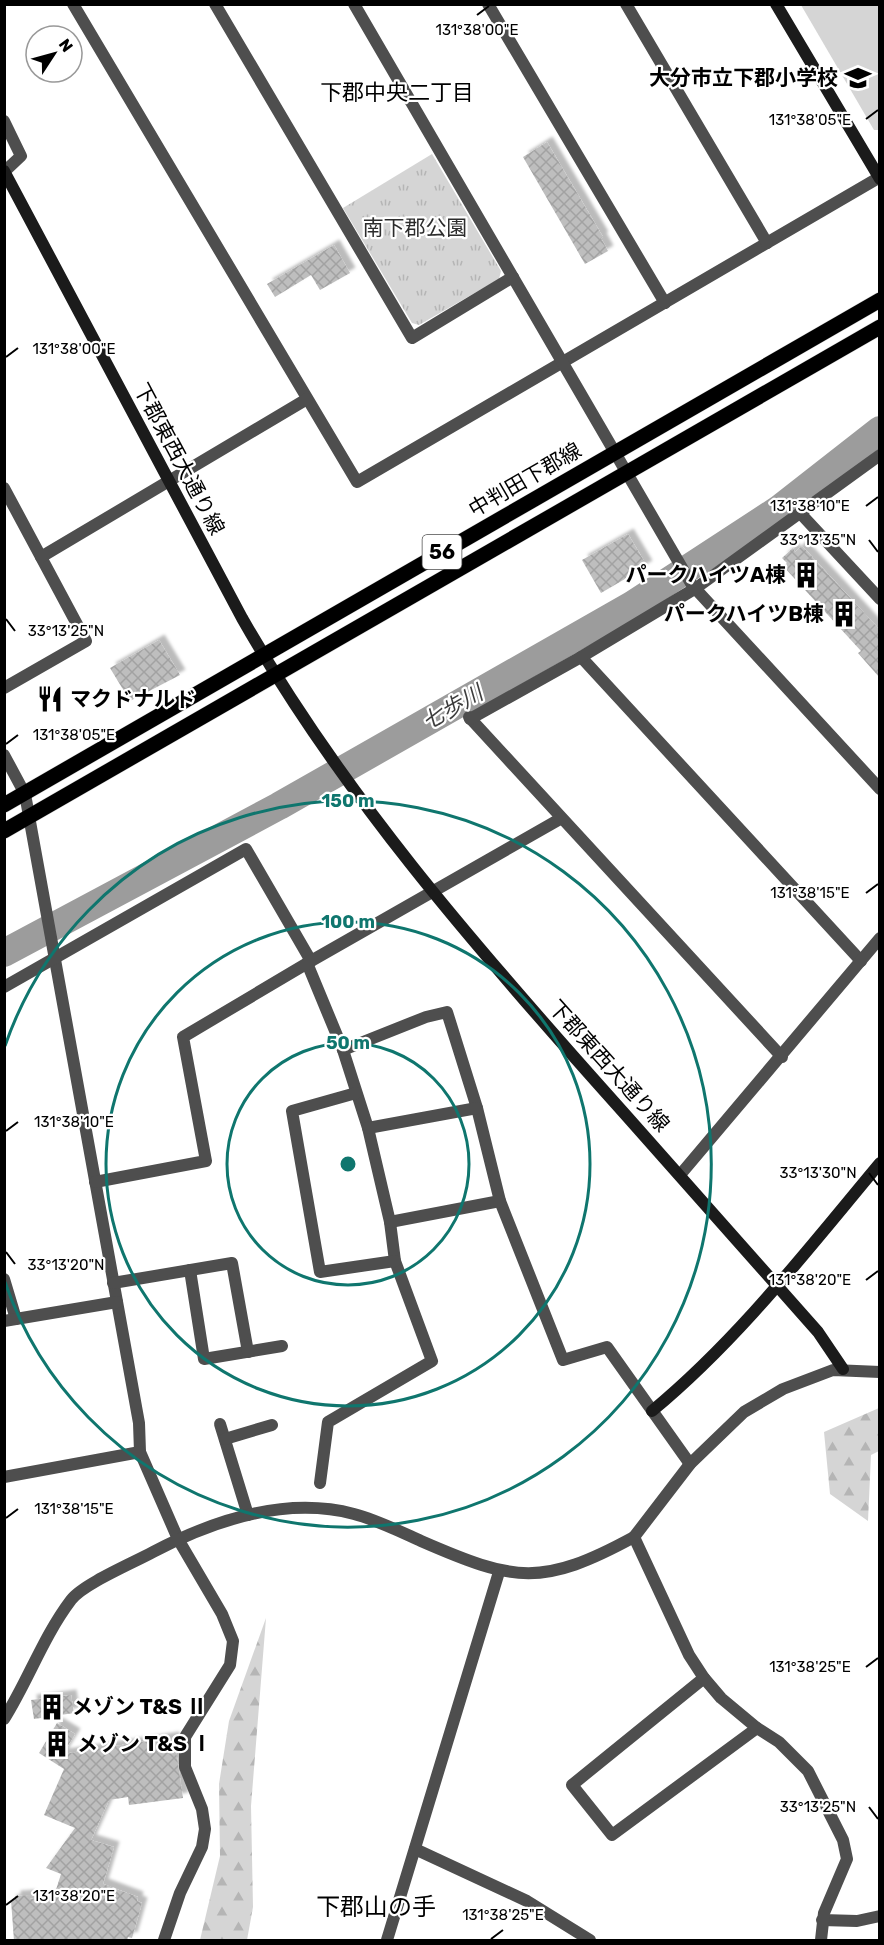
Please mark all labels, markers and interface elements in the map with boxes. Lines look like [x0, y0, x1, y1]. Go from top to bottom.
text: 131°38'00"E [436, 21, 518, 39]
north arrow [24, 24, 84, 84]
text: N [55, 35, 77, 56]
school or university icon: 大分市立下郡小学校 [843, 63, 873, 93]
place label: 大分市立下郡小学校 [649, 65, 838, 90]
district label: 下郡中央二丁目 [320, 79, 474, 106]
text: 131°38'05"E [769, 111, 851, 129]
park label: 南下郡公園 [363, 215, 468, 240]
text: 131°38'00"E [33, 340, 115, 358]
street label: 下郡東西大通り線 [129, 379, 230, 539]
street label: 中判田下郡線 [464, 437, 586, 522]
text: 131°38'10"E [770, 497, 850, 515]
text: 33°13'35"N [780, 531, 856, 549]
road number: 56 [422, 535, 462, 569]
building icon: パークハイツA棟 [791, 560, 821, 590]
place label: パークハイツA棟 [625, 562, 786, 587]
building icon: パークハイツB棟 [829, 599, 859, 629]
place label: パークハイツB棟 [664, 601, 824, 626]
text: 33°13'25"N [28, 622, 104, 640]
water label: 七歩川 [417, 678, 489, 736]
restaurant icon: マクドナルド [35, 684, 65, 714]
place label: マクドナルド [70, 686, 196, 711]
text: 131°38'05"E [33, 726, 115, 744]
text: 150 m [321, 790, 375, 812]
text: 131°38'15"E [770, 884, 850, 902]
text: 100 m [321, 911, 375, 933]
street label: 下郡東西大通り線 [544, 995, 675, 1136]
text: 50 m [326, 1032, 370, 1054]
text: 131°38'10"E [34, 1113, 114, 1131]
centre of rings [338, 1154, 358, 1174]
text: 33°13'30"N [779, 1164, 857, 1182]
text: 33°13'20"N [28, 1256, 104, 1274]
text: 131°38'20"E [769, 1271, 851, 1289]
text: 131°38'15"E [34, 1500, 114, 1518]
text: 131°38'25"E [769, 1658, 851, 1676]
building icon: メゾン T&S Ⅱ [37, 1692, 67, 1722]
place label: メゾン T&S Ⅱ [72, 1694, 207, 1719]
building icon: メゾン T&S Ⅰ [42, 1729, 72, 1759]
place label: メゾン T&S Ⅰ [77, 1731, 212, 1756]
text: 33°13'25"N [780, 1798, 856, 1816]
text: 131°38'20"E [33, 1887, 115, 1905]
district label: 下郡山の手 [316, 1893, 436, 1921]
text: 131°38'25"E [462, 1906, 544, 1924]

